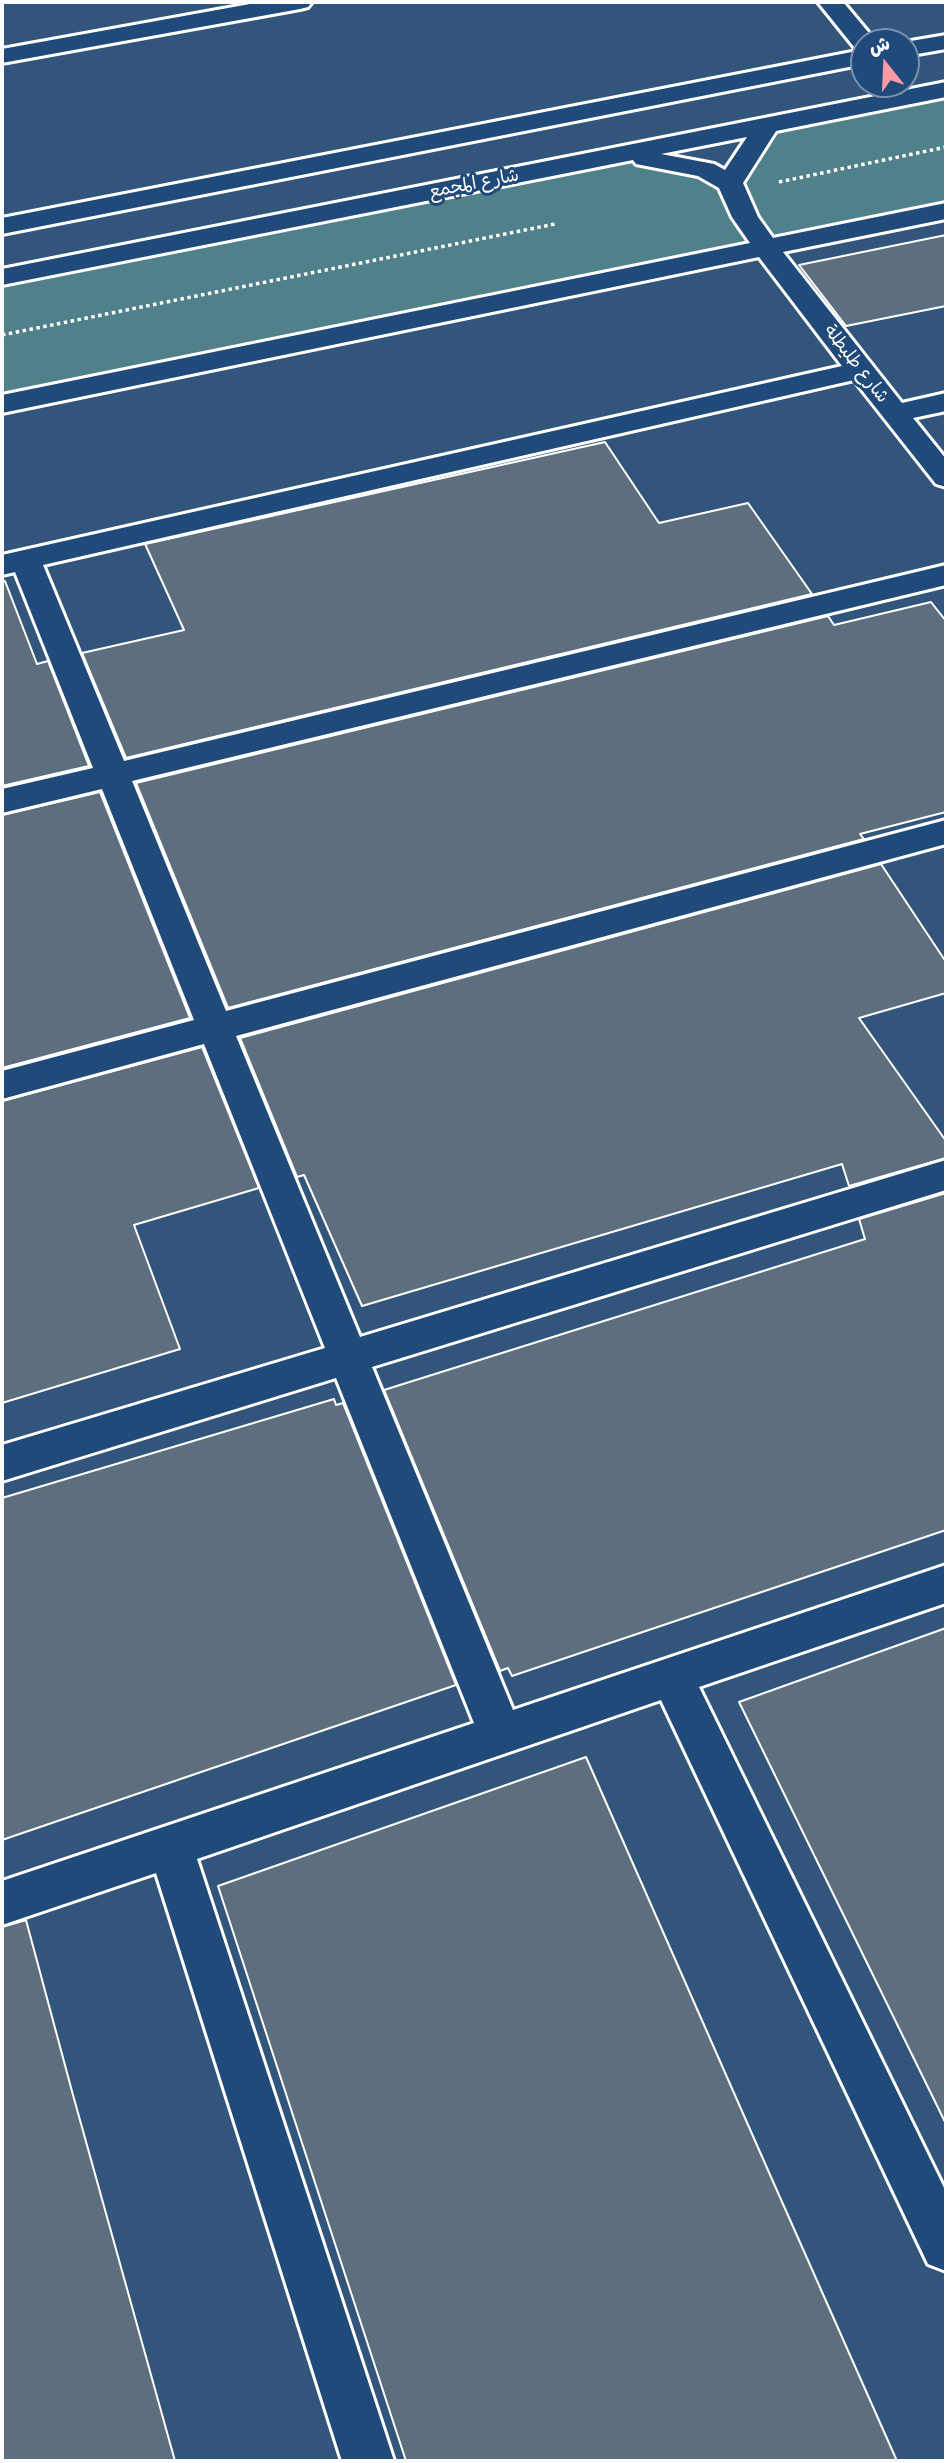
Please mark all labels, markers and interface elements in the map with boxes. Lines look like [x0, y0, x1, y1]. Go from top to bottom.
north arrow [850, 28, 920, 98]
text: ش [865, 29, 893, 61]
street label: شارع المجمع [427, 165, 521, 203]
street label: شارع طليطلة [819, 321, 893, 407]

